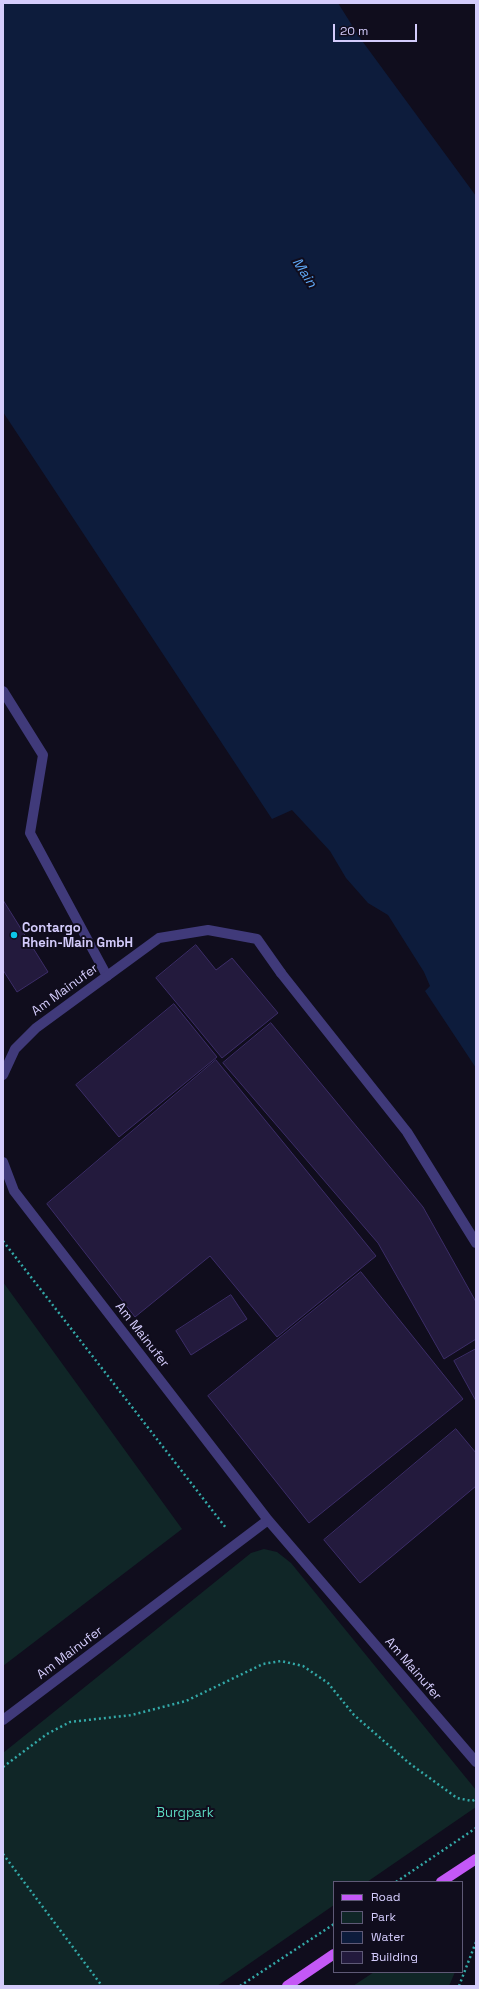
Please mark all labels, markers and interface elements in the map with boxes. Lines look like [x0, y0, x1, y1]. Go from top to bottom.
scale bar [335, 16, 419, 42]
text: 20 m [340, 23, 368, 39]
water label: Main [288, 255, 320, 291]
place label: Contargo Rhein-Main GmbH [22, 920, 133, 951]
marker: Contargo Rhein-Main GmbH [9, 930, 19, 940]
street label: Am Mainufer [29, 961, 101, 1019]
street label: Am Mainufer [112, 1299, 172, 1371]
street label: Am Mainufer [34, 1623, 106, 1683]
street label: Am Mainufer [381, 1634, 445, 1704]
park label: Burgpark [156, 1805, 214, 1821]
legend [333, 1881, 463, 1973]
text: Road [371, 1889, 400, 1905]
text: Park [371, 1909, 396, 1925]
text: Water [371, 1929, 405, 1945]
text: Building [371, 1949, 418, 1965]

